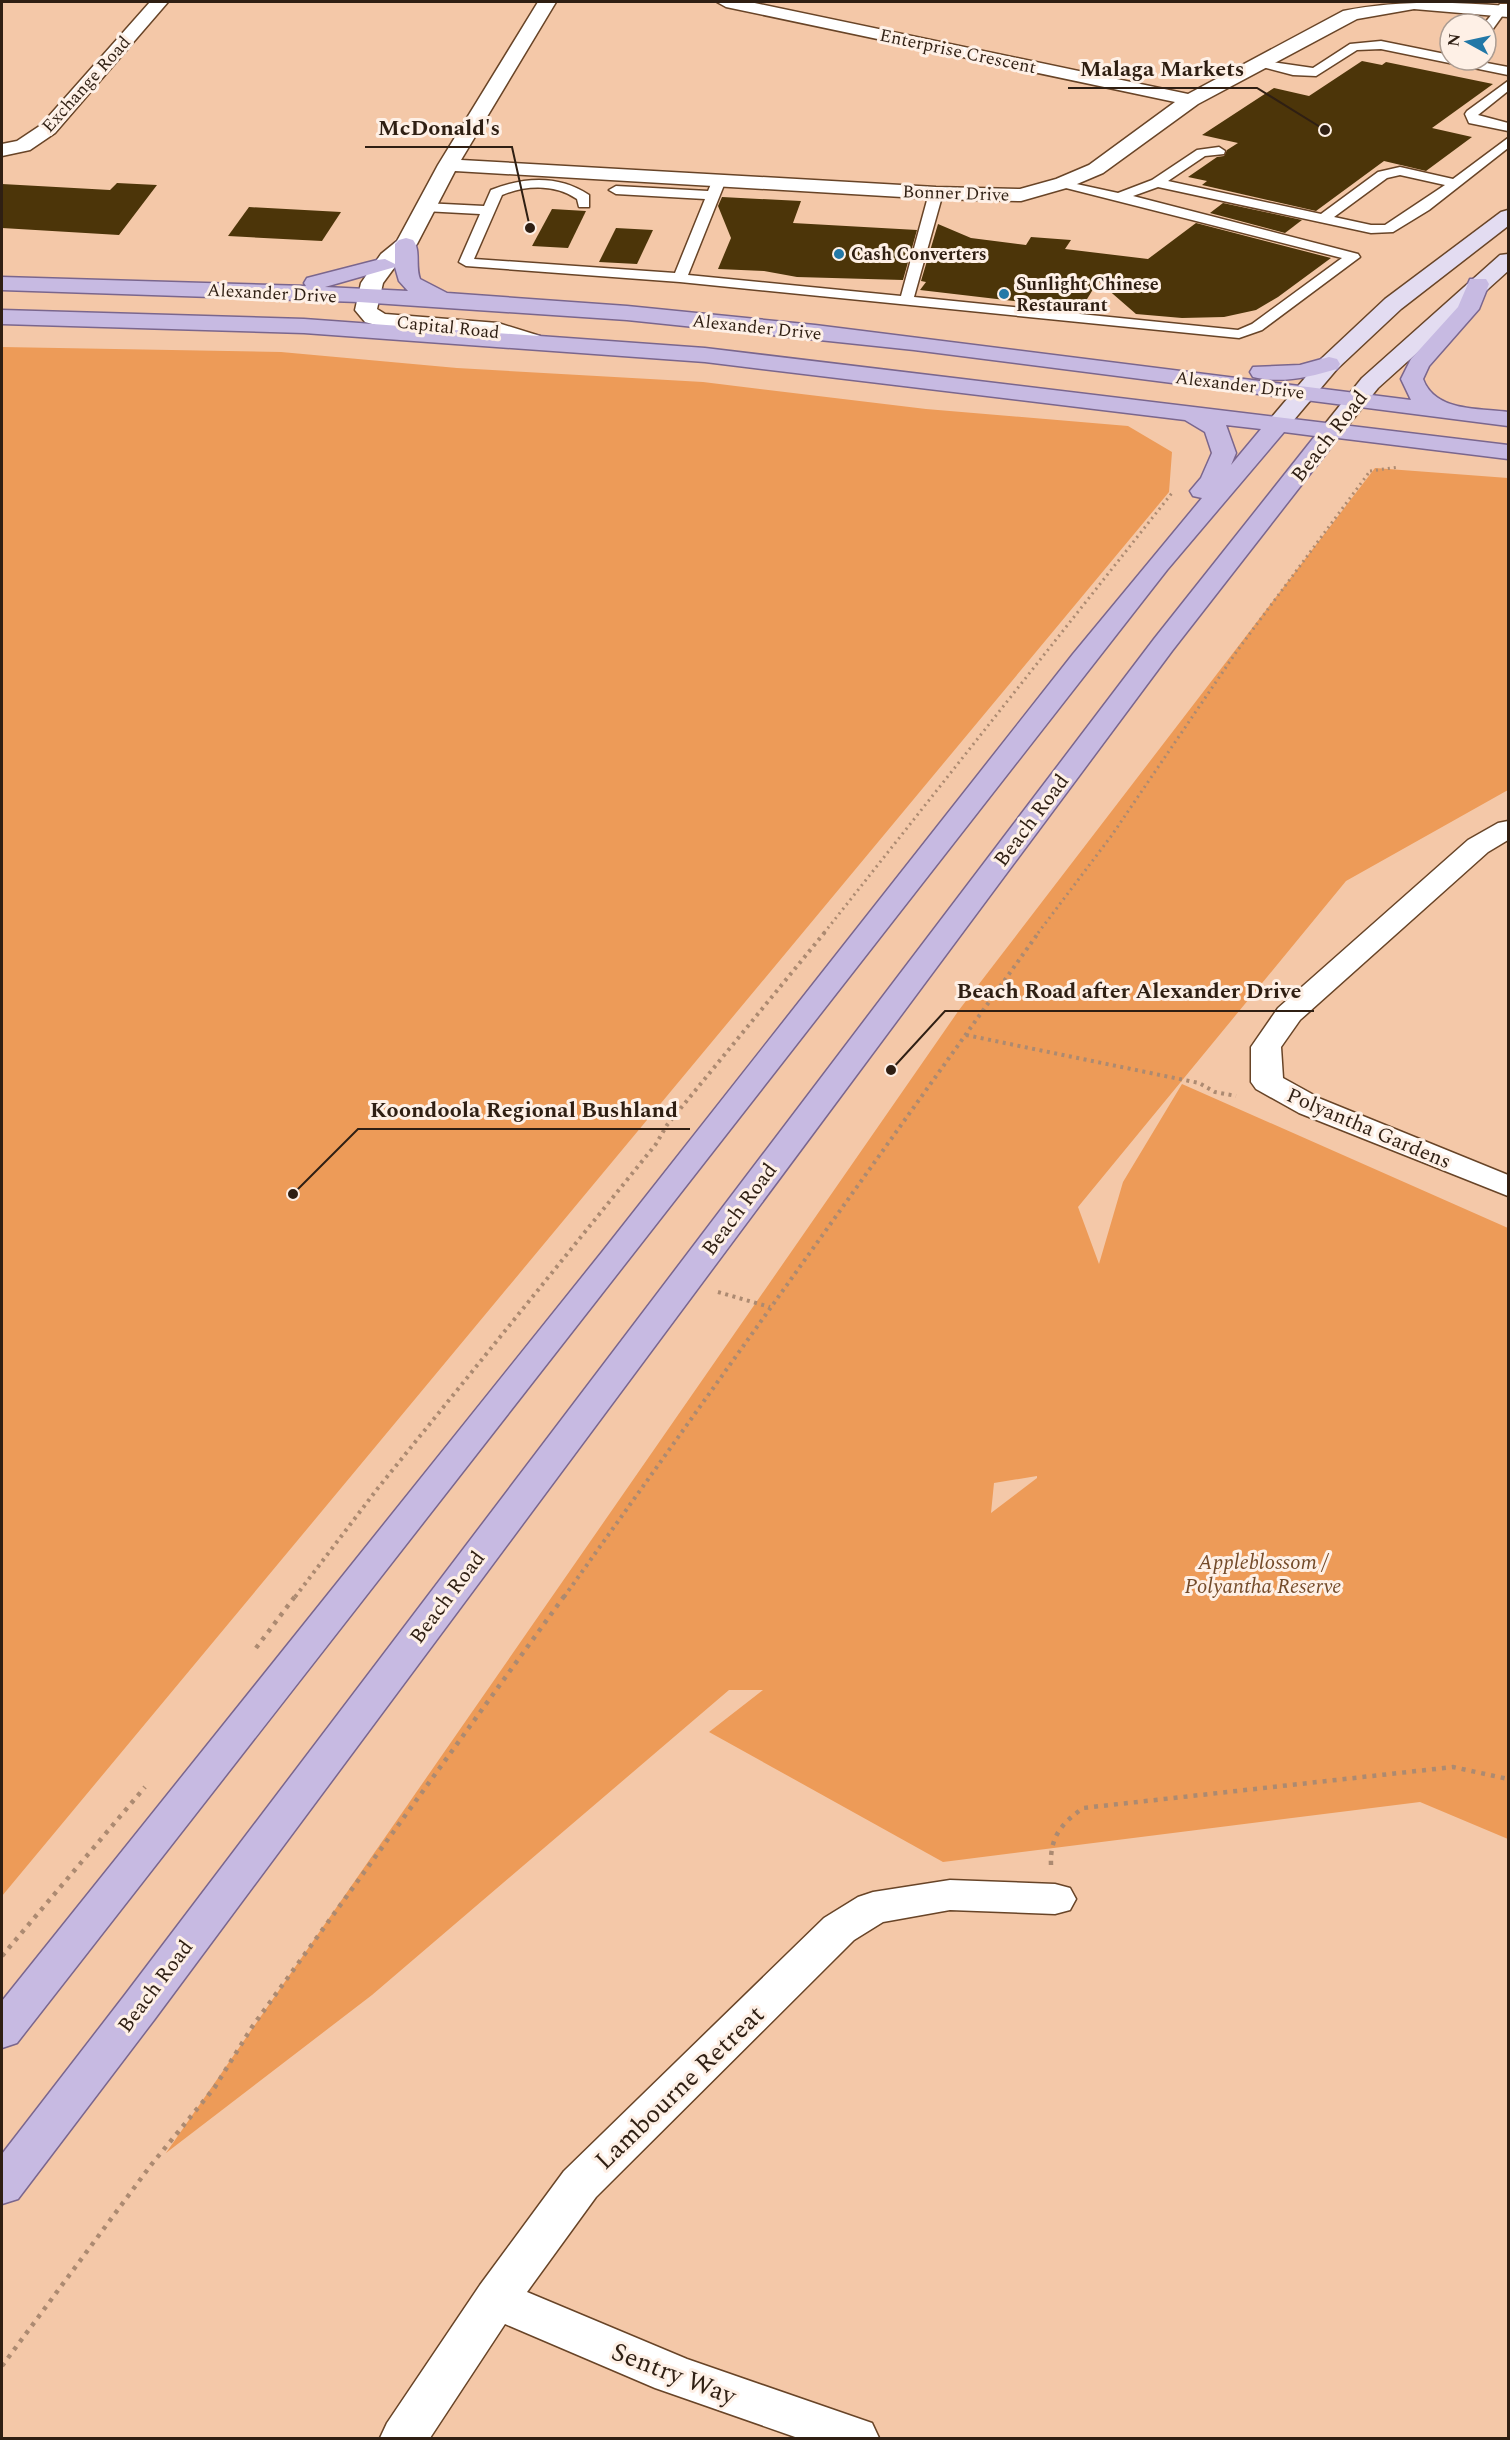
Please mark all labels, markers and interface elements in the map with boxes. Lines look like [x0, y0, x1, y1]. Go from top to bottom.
north arrow [1438, 12, 1498, 72]
street label: Enterprise Crescent [877, 22, 1039, 81]
street label: Exchange Road [35, 30, 137, 139]
text: N [1441, 32, 1467, 48]
callout: Malaga Markets [1068, 48, 1257, 88]
text: Malaga Markets [1080, 53, 1244, 86]
callout: McDonald's [365, 107, 512, 147]
text: McDonald's [378, 112, 500, 145]
street label: Bonner Drive [902, 178, 1010, 209]
place label: Cash Converters [851, 241, 987, 268]
marker: Cash Converters [832, 247, 846, 261]
place label: Sunlight Chinese Restaurant [1016, 271, 1159, 319]
street label: Alexander Drive [206, 277, 338, 310]
marker: Sunlight Chinese Restaurant [997, 287, 1011, 301]
street label: Alexander Drive [691, 307, 823, 348]
street label: Capital Road [395, 309, 501, 346]
street label: Alexander Drive [1174, 364, 1306, 407]
street label: Beach Road [1283, 384, 1376, 490]
street label: Beach Road [986, 767, 1078, 874]
callout: Beach Road after Alexander Drive [945, 971, 1314, 1011]
text: Beach Road after Alexander Drive [956, 975, 1302, 1008]
street label: Polyantha Gardens [1281, 1080, 1456, 1178]
callout: Koondoola Regional Bushland [358, 1089, 690, 1129]
text: Koondoola Regional Bushland [370, 1094, 678, 1127]
street label: Beach Road [694, 1156, 786, 1263]
street label: Beach Road [402, 1544, 494, 1651]
park label: Appleblossom / Polyantha Reserve [1185, 1547, 1341, 1603]
street label: Beach Road [110, 1933, 202, 2040]
street label: Lambourne Retreat [585, 1996, 774, 2180]
street label: Sentry Way [605, 2332, 743, 2417]

